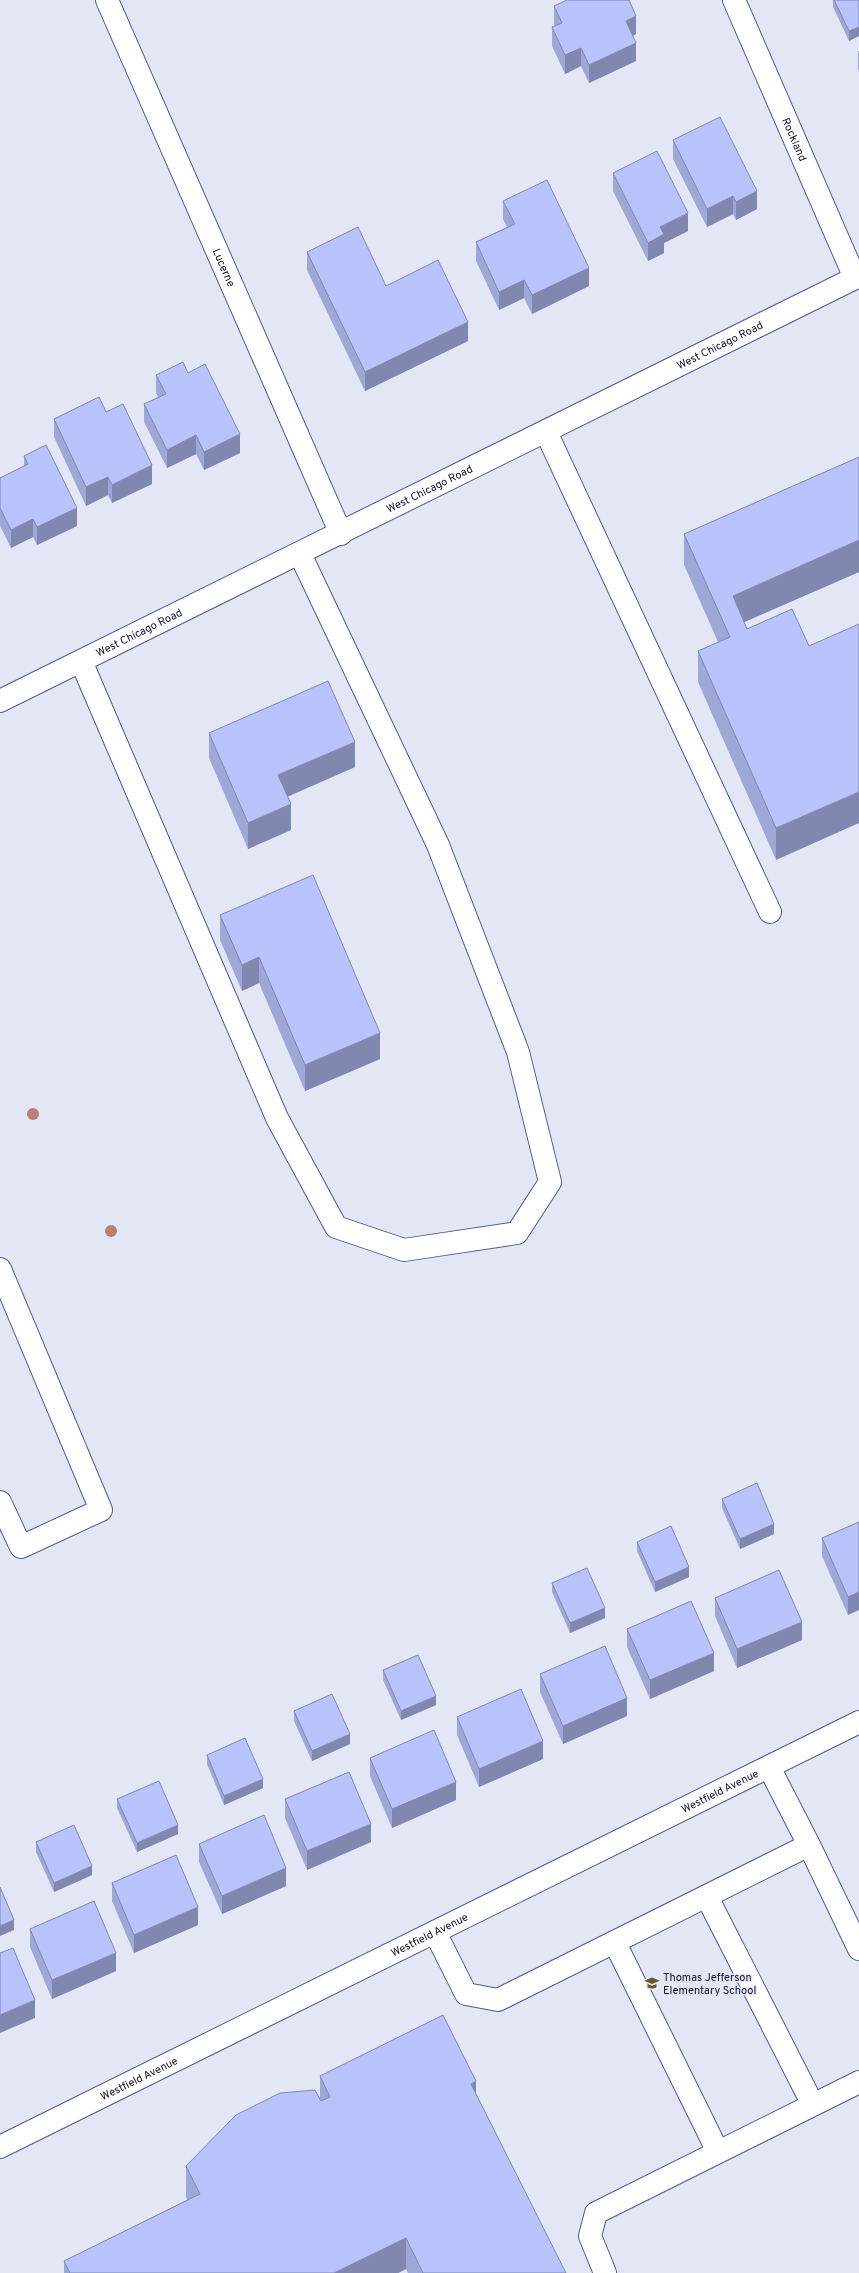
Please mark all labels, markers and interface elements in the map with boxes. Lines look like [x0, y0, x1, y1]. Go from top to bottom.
street label: Rockland [778, 116, 809, 164]
street label: Lucerne [209, 247, 238, 289]
street label: West Chicago Road [675, 319, 766, 373]
street label: West Chicago Road [384, 462, 475, 517]
street label: West Chicago Road [94, 606, 185, 660]
street label: Westfield Avenue [679, 1767, 761, 1817]
street label: Westfield Avenue [389, 1910, 471, 1960]
place label: Thomas Jefferson Elementary School [663, 1971, 756, 1998]
school or university icon: Thomas Jefferson Elementary School [644, 1975, 660, 1991]
street label: Westfield Avenue [98, 2054, 180, 2104]

